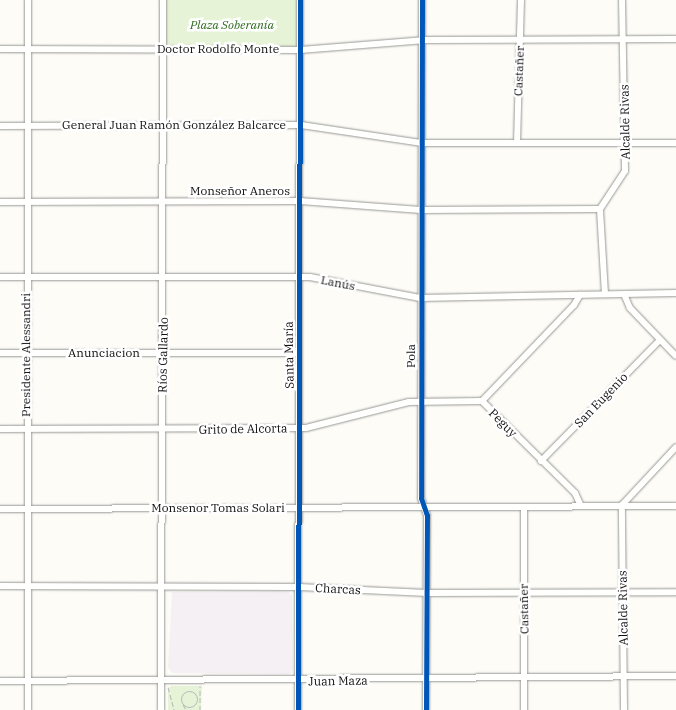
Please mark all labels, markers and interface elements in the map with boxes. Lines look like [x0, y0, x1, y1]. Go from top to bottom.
park label: Plaza Soberanía [190, 18, 274, 32]
street label: Doctor Rodolfo Monte [157, 42, 279, 56]
street label: Castañer [511, 46, 527, 96]
street label: Alcalde Rivas [617, 84, 633, 160]
street label: General Juan Ramón González Balcarce [62, 118, 286, 132]
street label: Monseñor Aneros [190, 184, 290, 198]
street label: Lanús [320, 273, 356, 293]
street label: Presidente Alessandri [19, 293, 33, 417]
street label: Ríos Gallardo [155, 317, 171, 393]
street label: Santa María [281, 321, 297, 389]
street label: Pola [404, 344, 418, 368]
street label: Anunciacion [68, 346, 140, 360]
street label: San Eugenio [571, 370, 631, 430]
street label: Peguy [486, 406, 520, 440]
street label: Grito de Alcorta [198, 421, 288, 437]
street label: Monsenor Tomas Solari [151, 501, 285, 515]
street label: Alcalde Rivas [615, 570, 631, 646]
street label: Charcas [315, 581, 361, 597]
street label: Castañer [516, 584, 532, 634]
street label: Juan Maza [308, 673, 368, 689]

